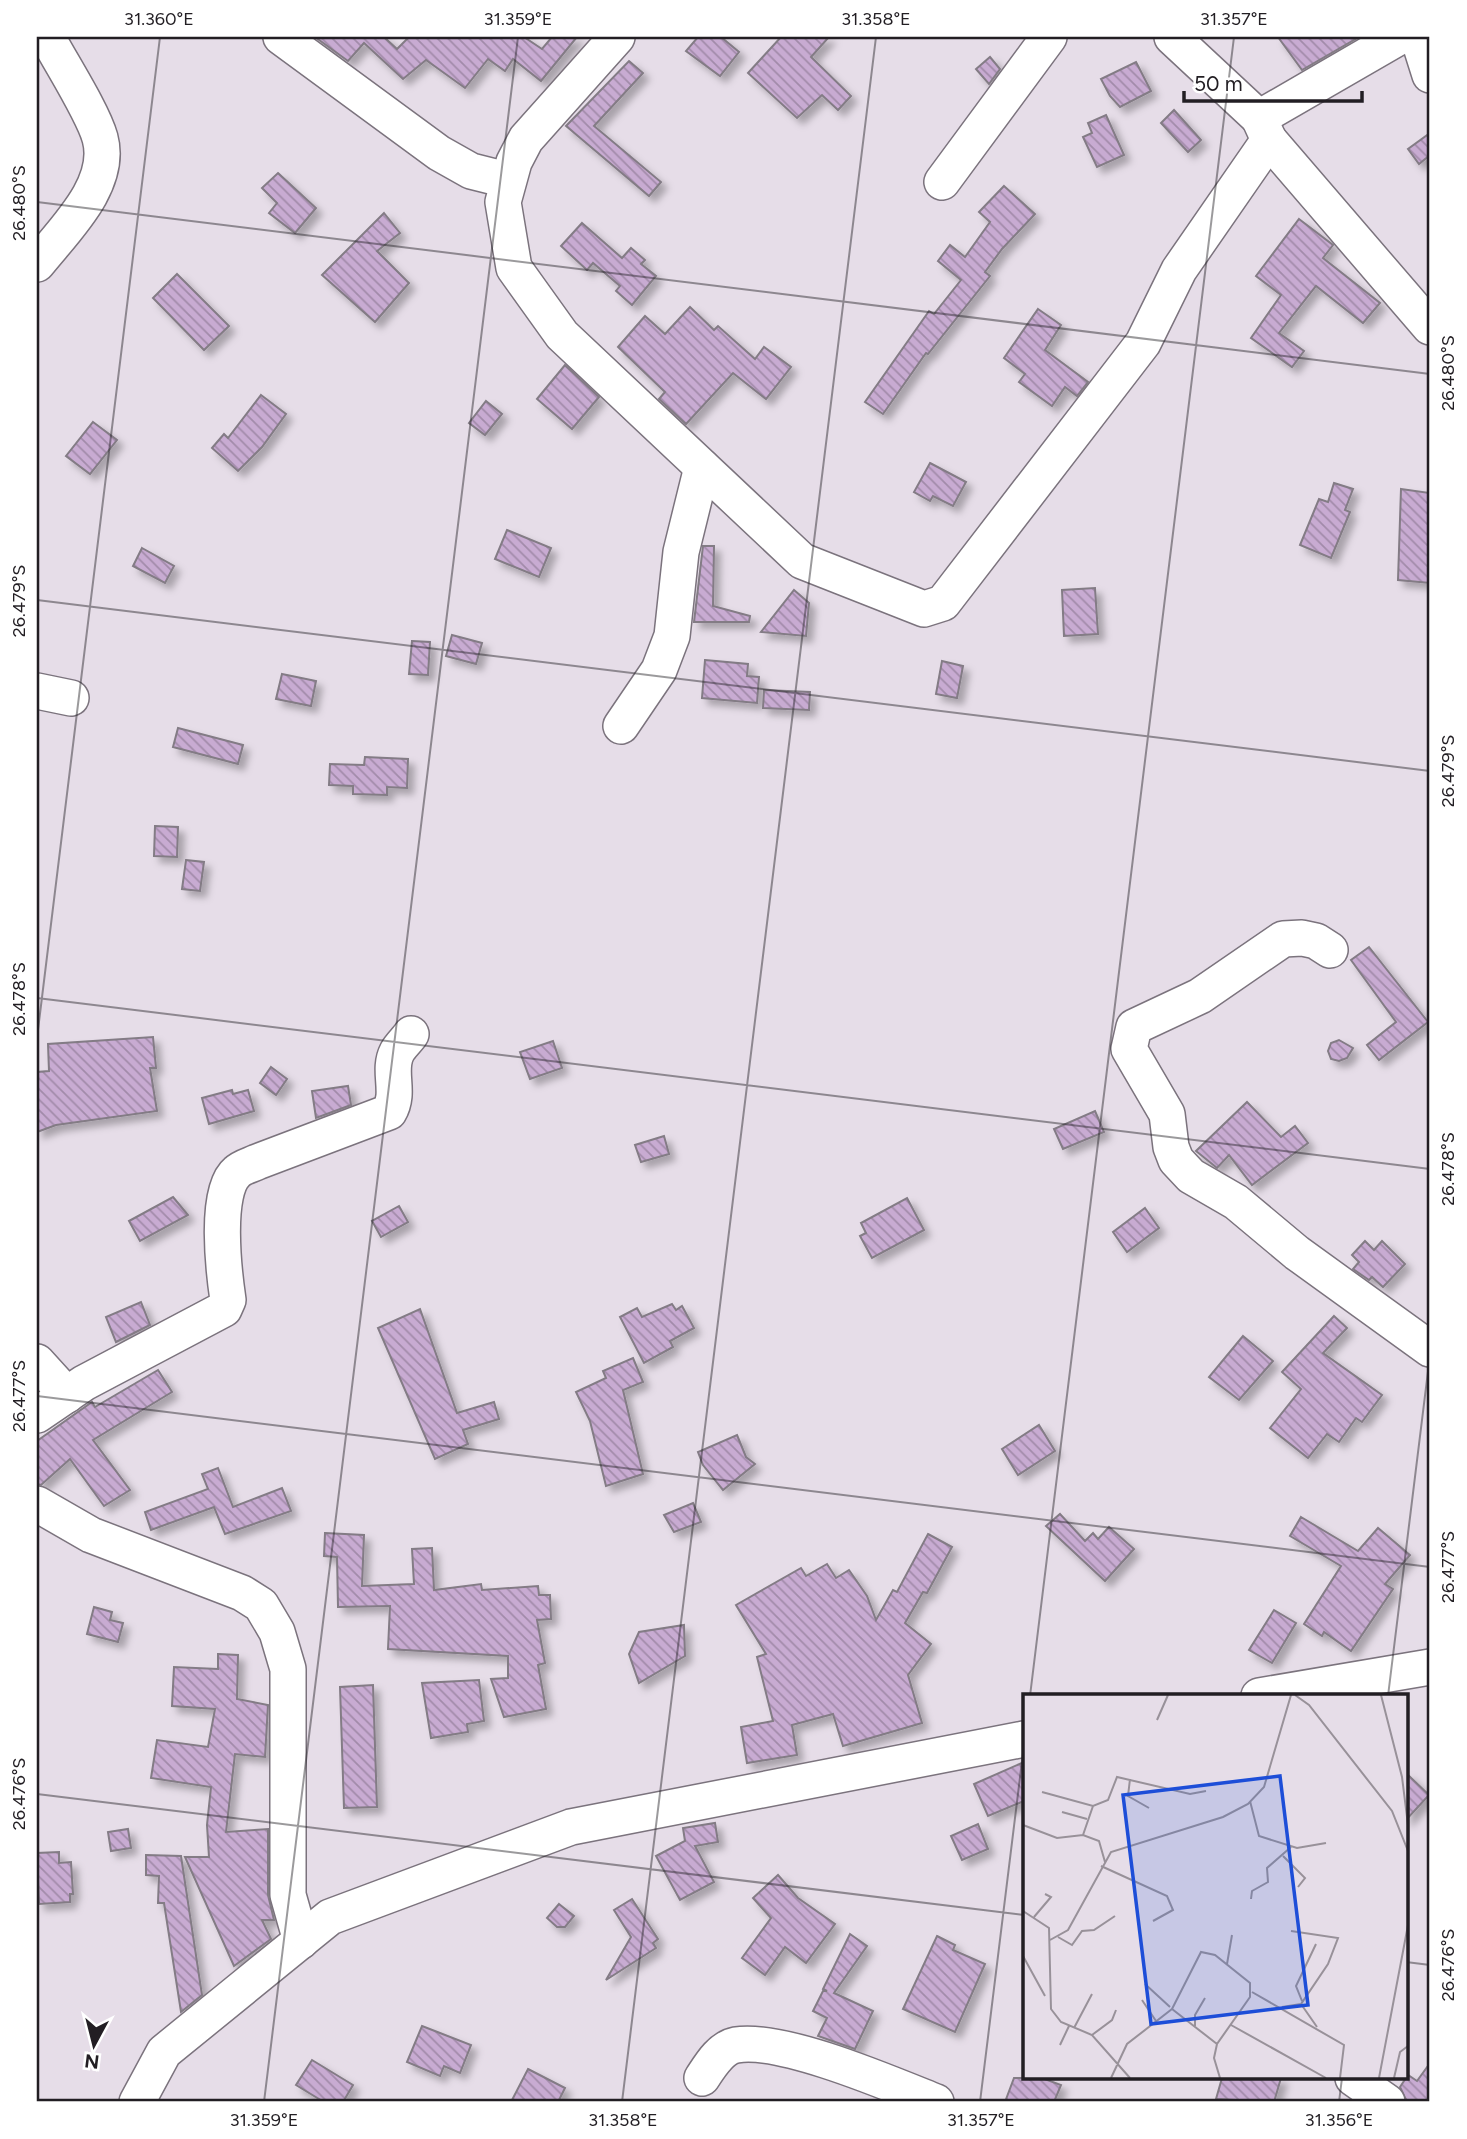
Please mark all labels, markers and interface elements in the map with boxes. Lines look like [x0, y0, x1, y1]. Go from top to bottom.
text: 31.360°E [124, 8, 194, 30]
text: 31.359°E [484, 8, 552, 30]
text: 31.358°E [841, 8, 911, 30]
text: 31.357°E [1200, 8, 1268, 30]
scale bar [1184, 60, 1362, 104]
text: 50 m [1194, 71, 1243, 96]
text: 26.480°S [8, 165, 30, 241]
text: 26.480°S [1437, 335, 1459, 411]
text: 26.479°S [8, 565, 30, 637]
text: 26.479°S [1437, 735, 1459, 807]
text: 26.478°S [8, 962, 30, 1036]
text: 26.478°S [1437, 1132, 1459, 1206]
text: 26.477°S [8, 1360, 30, 1432]
text: 26.477°S [1437, 1531, 1459, 1603]
inset map [1023, 1694, 1408, 2080]
text: 26.476°S [8, 1758, 30, 1830]
text: 26.476°S [1437, 1929, 1459, 2001]
north arrow [60, 2010, 130, 2080]
text: N [83, 2049, 101, 2074]
text: 31.359°E [230, 2109, 298, 2131]
text: 31.358°E [588, 2109, 658, 2131]
text: 31.357°E [947, 2109, 1015, 2131]
text: 31.356°E [1305, 2109, 1373, 2131]

